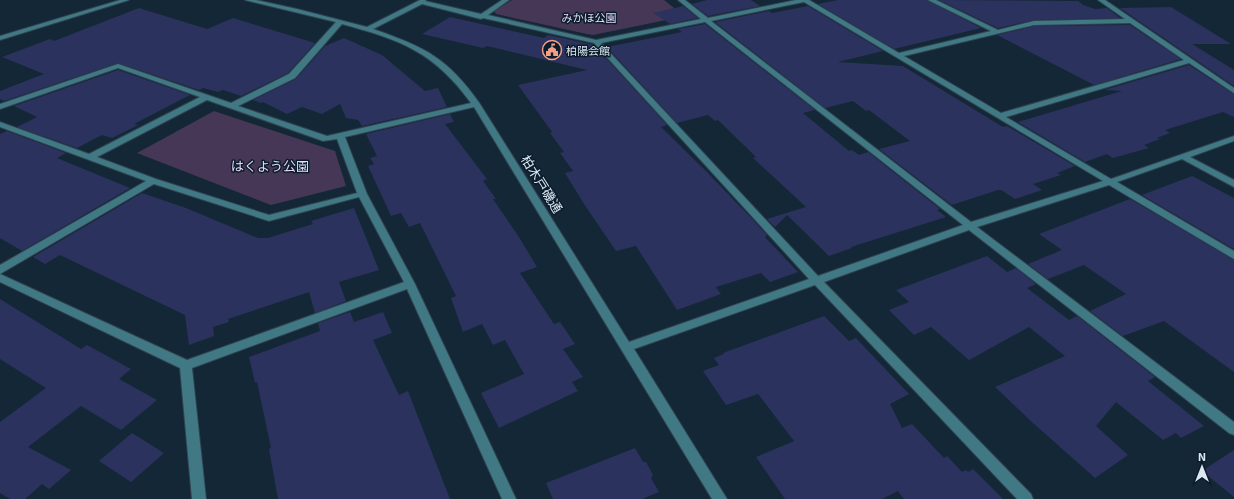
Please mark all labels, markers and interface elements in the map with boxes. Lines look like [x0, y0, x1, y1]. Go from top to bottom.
park label: みかほ公園 [562, 11, 617, 24]
public building icon: 柏陽会館 [541, 39, 563, 61]
place label: 柏陽会館 [566, 44, 610, 57]
street label: 柏木戸磯通 [518, 152, 566, 216]
park label: はくよう公園 [231, 158, 309, 174]
north arrow [1182, 447, 1222, 487]
text: N [1198, 450, 1206, 463]

